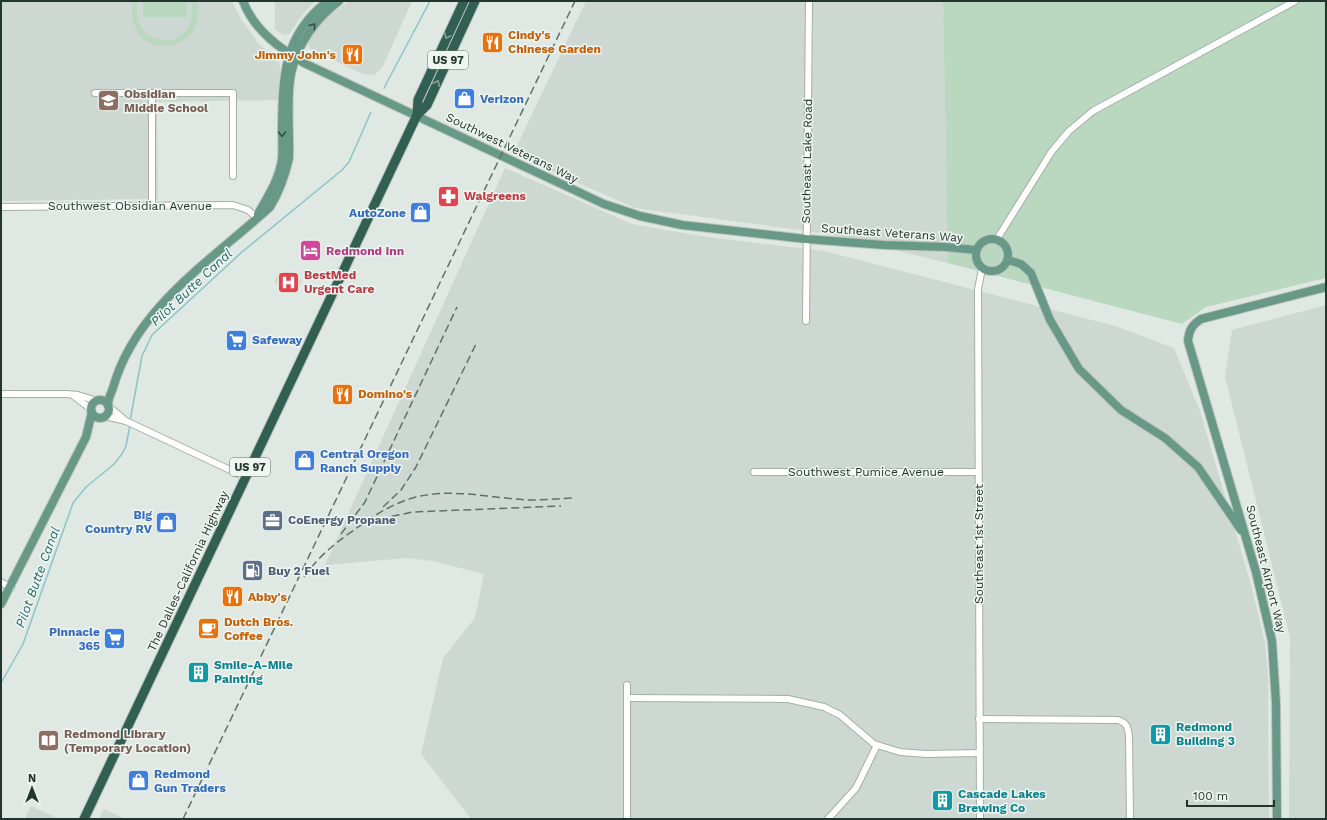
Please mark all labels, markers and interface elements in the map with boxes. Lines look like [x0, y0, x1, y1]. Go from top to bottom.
one-way arrow [308, 24, 315, 31]
place label: Cindy's Chinese Garden [508, 28, 601, 56]
restaurant icon: Cindy's Chinese Garden [480, 29, 506, 55]
one-way arrow [444, 32, 452, 40]
restaurant icon: Jimmy John's [339, 42, 365, 68]
place label: Jimmy John's [254, 48, 337, 62]
road number: US 97 [428, 51, 468, 69]
one-way arrow [433, 80, 441, 87]
shop icon: Verizon [451, 86, 477, 112]
place label: Obsidian Middle School [124, 87, 208, 115]
school or university icon: Obsidian Middle School [96, 88, 122, 114]
place label: Verizon [480, 92, 524, 106]
street label: Southeast Lake Road [799, 98, 815, 224]
street label: Southwest Veterans Way [444, 110, 581, 186]
one-way arrow [278, 131, 286, 137]
pharmacy icon: Walgreens [436, 183, 462, 209]
place label: Walgreens [464, 189, 526, 203]
street label: Southwest Obsidian Avenue [48, 199, 212, 213]
shop icon: AutoZone [408, 200, 434, 226]
place label: AutoZone [349, 206, 406, 220]
street label: Southeast Veterans Way [821, 221, 964, 245]
hotel icon: Redmond Inn [297, 238, 323, 264]
place label: Redmond Inn [326, 244, 404, 258]
water label: Pilot Butte Canal [147, 246, 235, 329]
place label: BestMed Urgent Care [304, 268, 374, 296]
hospital icon: BestMed Urgent Care [275, 269, 301, 295]
supermarket icon: Safeway [223, 327, 249, 353]
place label: Safeway [252, 333, 303, 347]
restaurant icon: Domino's [330, 381, 356, 407]
place label: Domino's [358, 387, 413, 401]
place label: Central Oregon Ranch Supply [320, 447, 409, 475]
shop icon: Central Oregon Ranch Supply [292, 448, 318, 474]
road number: US 97 [230, 458, 270, 476]
street label: Southwest Pumice Avenue [788, 465, 944, 479]
street label: Southeast 1st Street [972, 484, 986, 604]
street label: The Dalles-California Highway [145, 488, 232, 654]
street label: Southeast Airport Way [1243, 504, 1289, 635]
office icon: CoEnergy Propane [259, 507, 285, 533]
place label: Big Country RV [85, 508, 153, 536]
shop icon: Big Country RV [154, 509, 180, 535]
place label: CoEnergy Propane [288, 513, 396, 527]
water label: Pilot Butte Canal [12, 525, 63, 630]
fuel station icon: Buy 2 Fuel [240, 558, 266, 584]
place label: Buy 2 Fuel [268, 564, 330, 578]
restaurant icon: Abby's [220, 584, 246, 610]
place label: Abby's [248, 590, 288, 604]
place label: Dutch Bros. Coffee [224, 615, 293, 643]
cafe icon: Dutch Bros. Coffee [195, 616, 221, 642]
place label: Pinnacle 365 [49, 625, 100, 653]
supermarket icon: Pinnacle 365 [102, 626, 128, 652]
place label: Smile-A-Mile Painting [214, 658, 293, 686]
building icon: Smile-A-Mile Painting [185, 659, 211, 685]
place label: Redmond Building 3 [1176, 720, 1235, 748]
building icon: Redmond Building 3 [1148, 721, 1174, 747]
place label: Redmond Library (Temporary Location) [64, 727, 191, 755]
library icon: Redmond Library (Temporary Location) [35, 728, 61, 754]
place label: Redmond Gun Traders [154, 767, 226, 795]
north arrow [12, 768, 52, 808]
shop icon: Redmond Gun Traders [126, 768, 152, 794]
text: N [28, 772, 36, 785]
scale bar [1187, 782, 1274, 808]
place label: Cascade Lakes Brewing Co [958, 787, 1046, 815]
building icon: Cascade Lakes Brewing Co [930, 788, 956, 814]
text: 100 m [1193, 789, 1228, 803]

